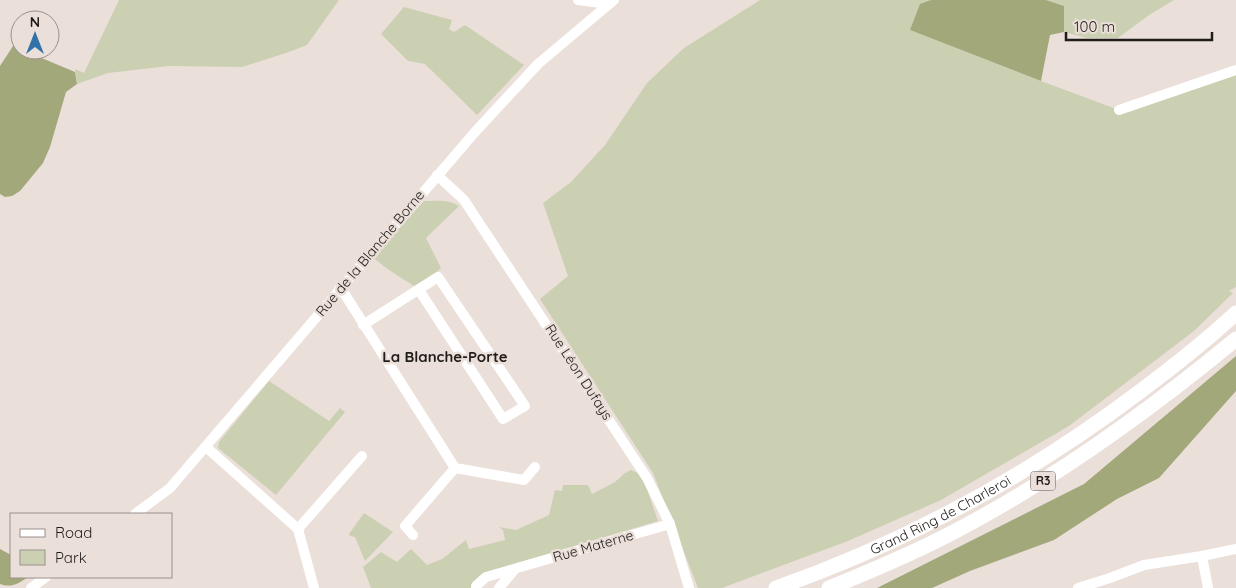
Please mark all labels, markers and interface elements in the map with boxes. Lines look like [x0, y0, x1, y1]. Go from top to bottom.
north arrow [10, 10, 60, 60]
scale bar [1066, 10, 1212, 42]
text: N [30, 13, 40, 31]
text: 100 m [1074, 17, 1115, 36]
street label: Rue de la Blanche Borne [312, 186, 428, 320]
street label: Rue Léon Dufays [541, 321, 617, 423]
district label: La Blanche-Porte [382, 347, 508, 366]
street label: Grand Ring de Charleroi [867, 471, 1014, 559]
road number: R3 [1030, 472, 1056, 491]
legend [10, 513, 172, 578]
text: Road [55, 523, 92, 542]
street label: Rue Materne [551, 526, 635, 566]
text: Park [55, 548, 87, 567]

